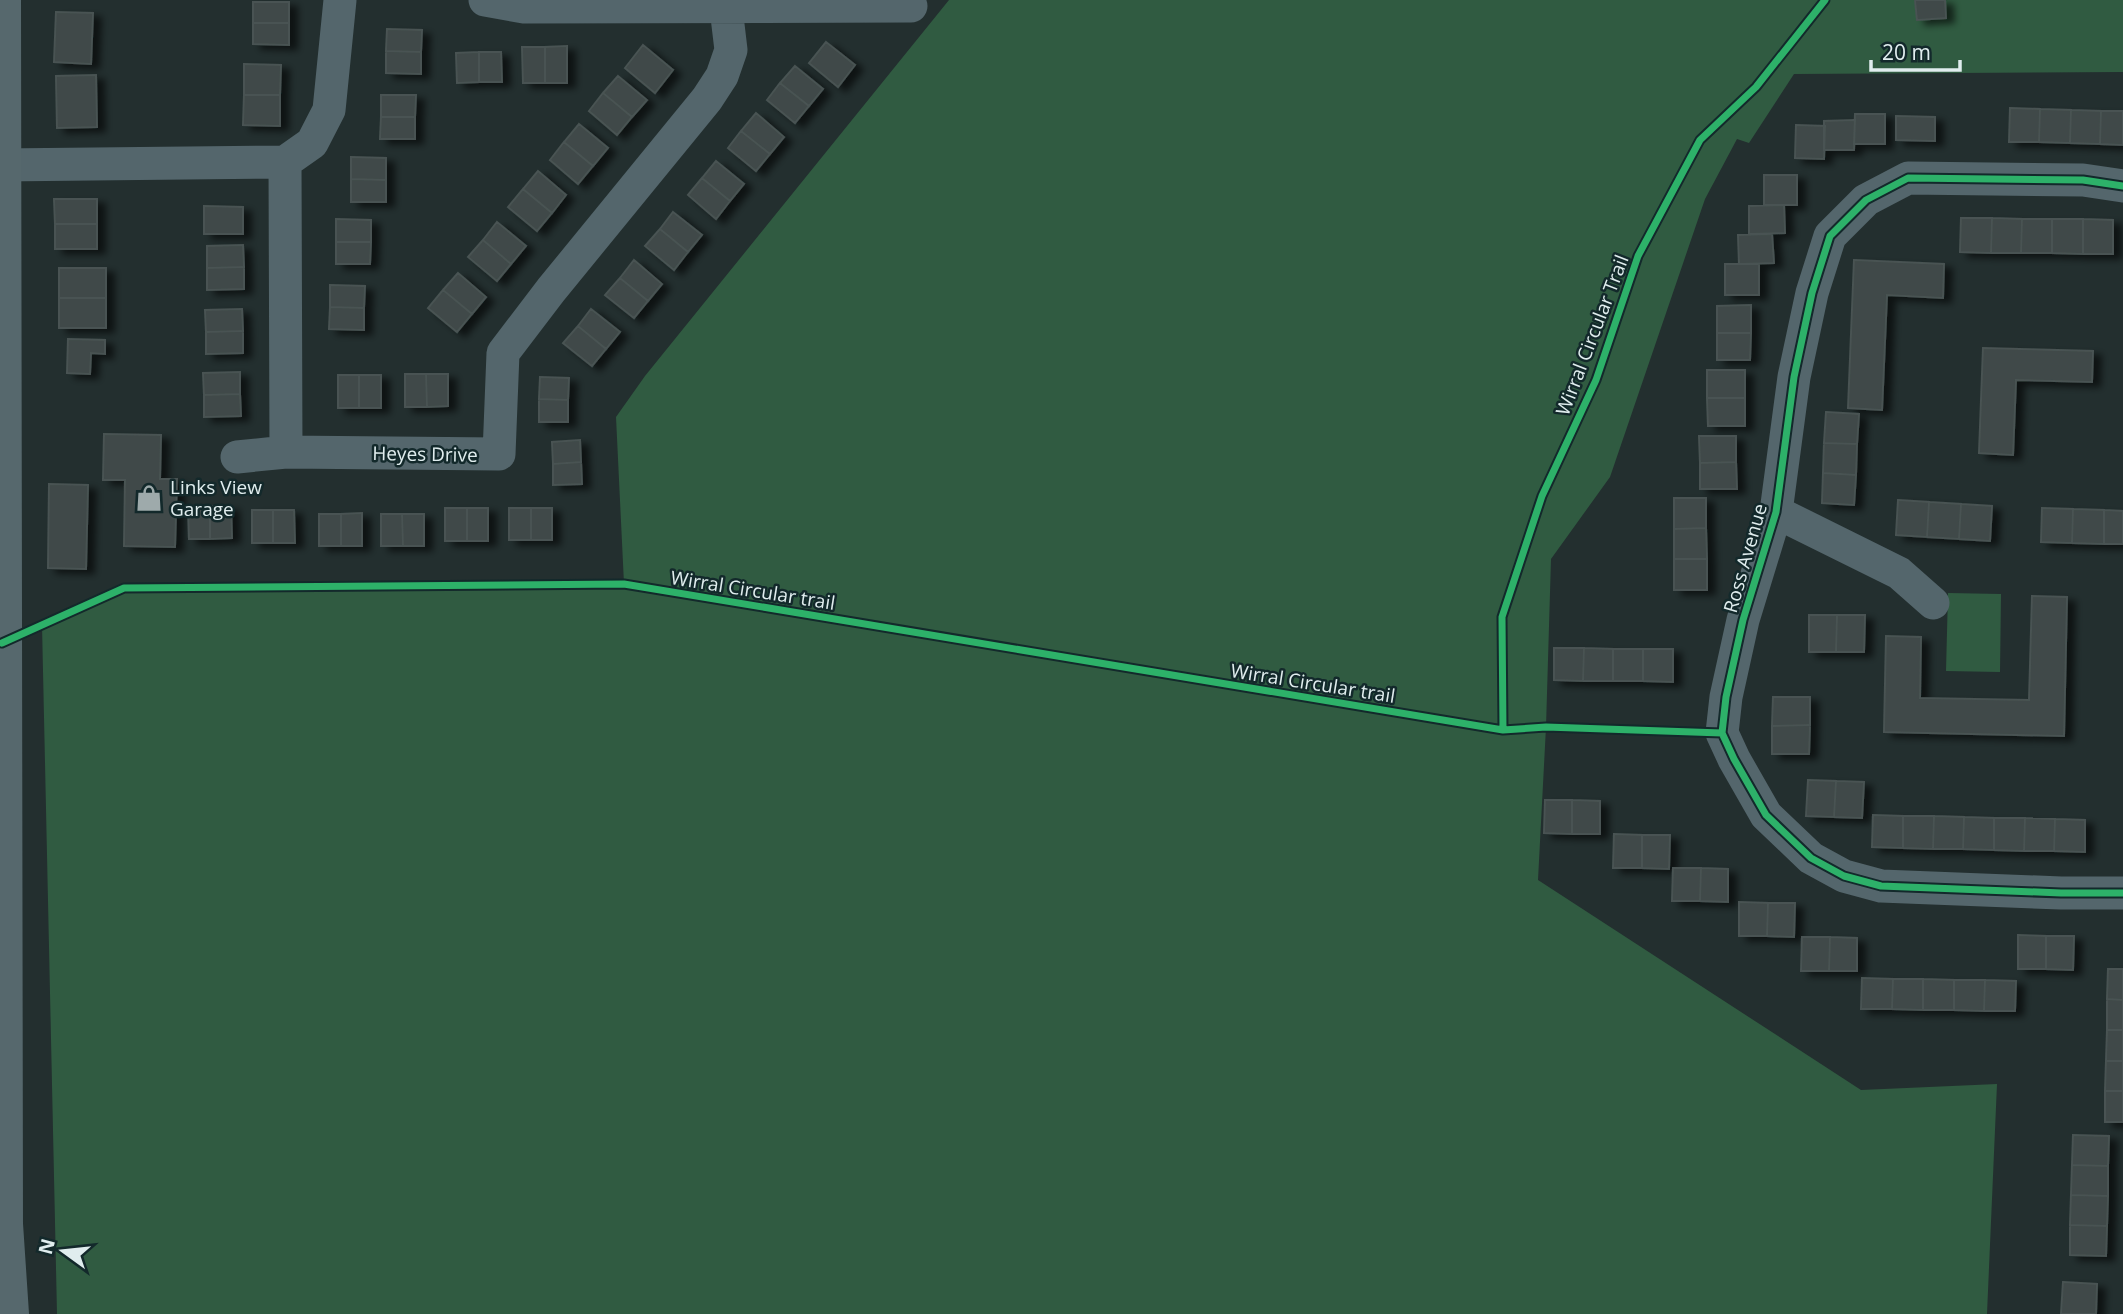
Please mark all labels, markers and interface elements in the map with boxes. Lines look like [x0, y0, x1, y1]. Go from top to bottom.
scale bar [1871, 28, 1960, 72]
text: 20 m [1882, 38, 1931, 66]
street label: Wirral Circular Trail [1549, 251, 1635, 419]
street label: Heyes Drive [372, 440, 478, 468]
place label: Links View Garage [170, 474, 262, 522]
shop icon: Links View Garage [134, 483, 164, 513]
street label: Ross Avenue [1717, 500, 1773, 616]
street label: Wirral Circular trail [669, 564, 837, 616]
street label: Wirral Circular trail [1229, 657, 1397, 709]
north arrow [28, 1216, 98, 1286]
text: N [32, 1236, 61, 1257]

